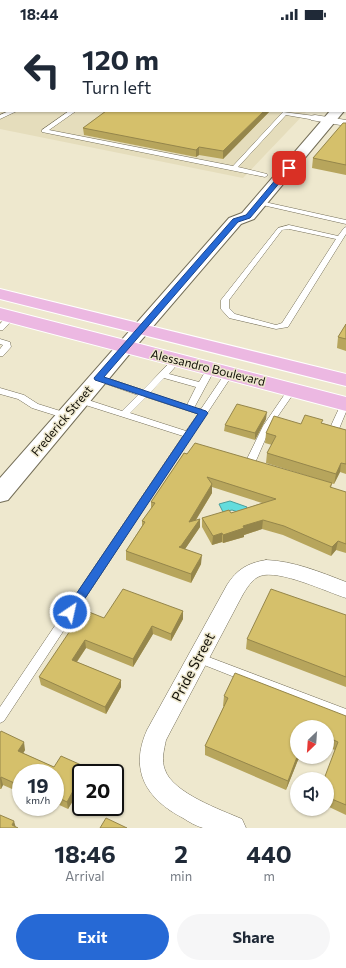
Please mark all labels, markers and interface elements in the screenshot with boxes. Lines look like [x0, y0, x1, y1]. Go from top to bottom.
text: 18:44 [20, 5, 58, 23]
text: 120 m [82, 42, 159, 76]
icon: left [16, 44, 68, 96]
text: Turn left [82, 76, 151, 98]
pin [272, 151, 306, 185]
icon: arrive [278, 157, 300, 179]
street label: Alessandro Boulevard [150, 346, 267, 388]
street label: Frederick Street [28, 382, 95, 458]
position arrow [49, 591, 91, 633]
street label: Pride Street [167, 629, 218, 704]
north arrow [290, 720, 334, 764]
map controls [290, 720, 334, 816]
speed limit sign: 20 [72, 764, 124, 816]
button: sound [290, 772, 334, 816]
text: 19 [27, 773, 49, 797]
text: km/h [26, 794, 50, 806]
text: 18:46 [54, 839, 116, 868]
text: 2 [174, 839, 188, 868]
text: 440 [246, 839, 292, 868]
text: Arrival [65, 868, 105, 884]
text: min [170, 868, 192, 884]
text: m [263, 868, 275, 884]
button: Exit [16, 914, 169, 960]
button: Share [177, 914, 330, 960]

